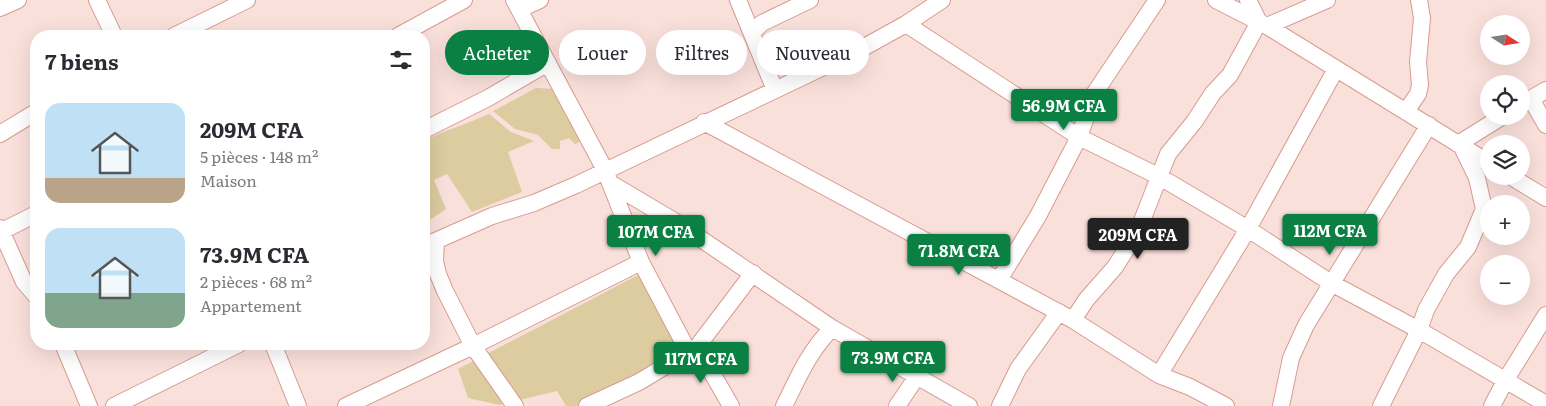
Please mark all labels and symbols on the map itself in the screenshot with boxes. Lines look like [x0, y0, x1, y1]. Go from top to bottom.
north arrow [1480, 15, 1530, 65]
pin: 56.9M CFA [1007, 88, 1121, 131]
pin: 107M CFA [604, 214, 708, 257]
pin: 112M CFA [1278, 214, 1382, 256]
pin: 209M CFA [1086, 218, 1190, 260]
pin: 71.8M CFA [902, 234, 1016, 276]
pin: 73.9M CFA [836, 340, 950, 383]
pin: 117M CFA [649, 342, 753, 384]

